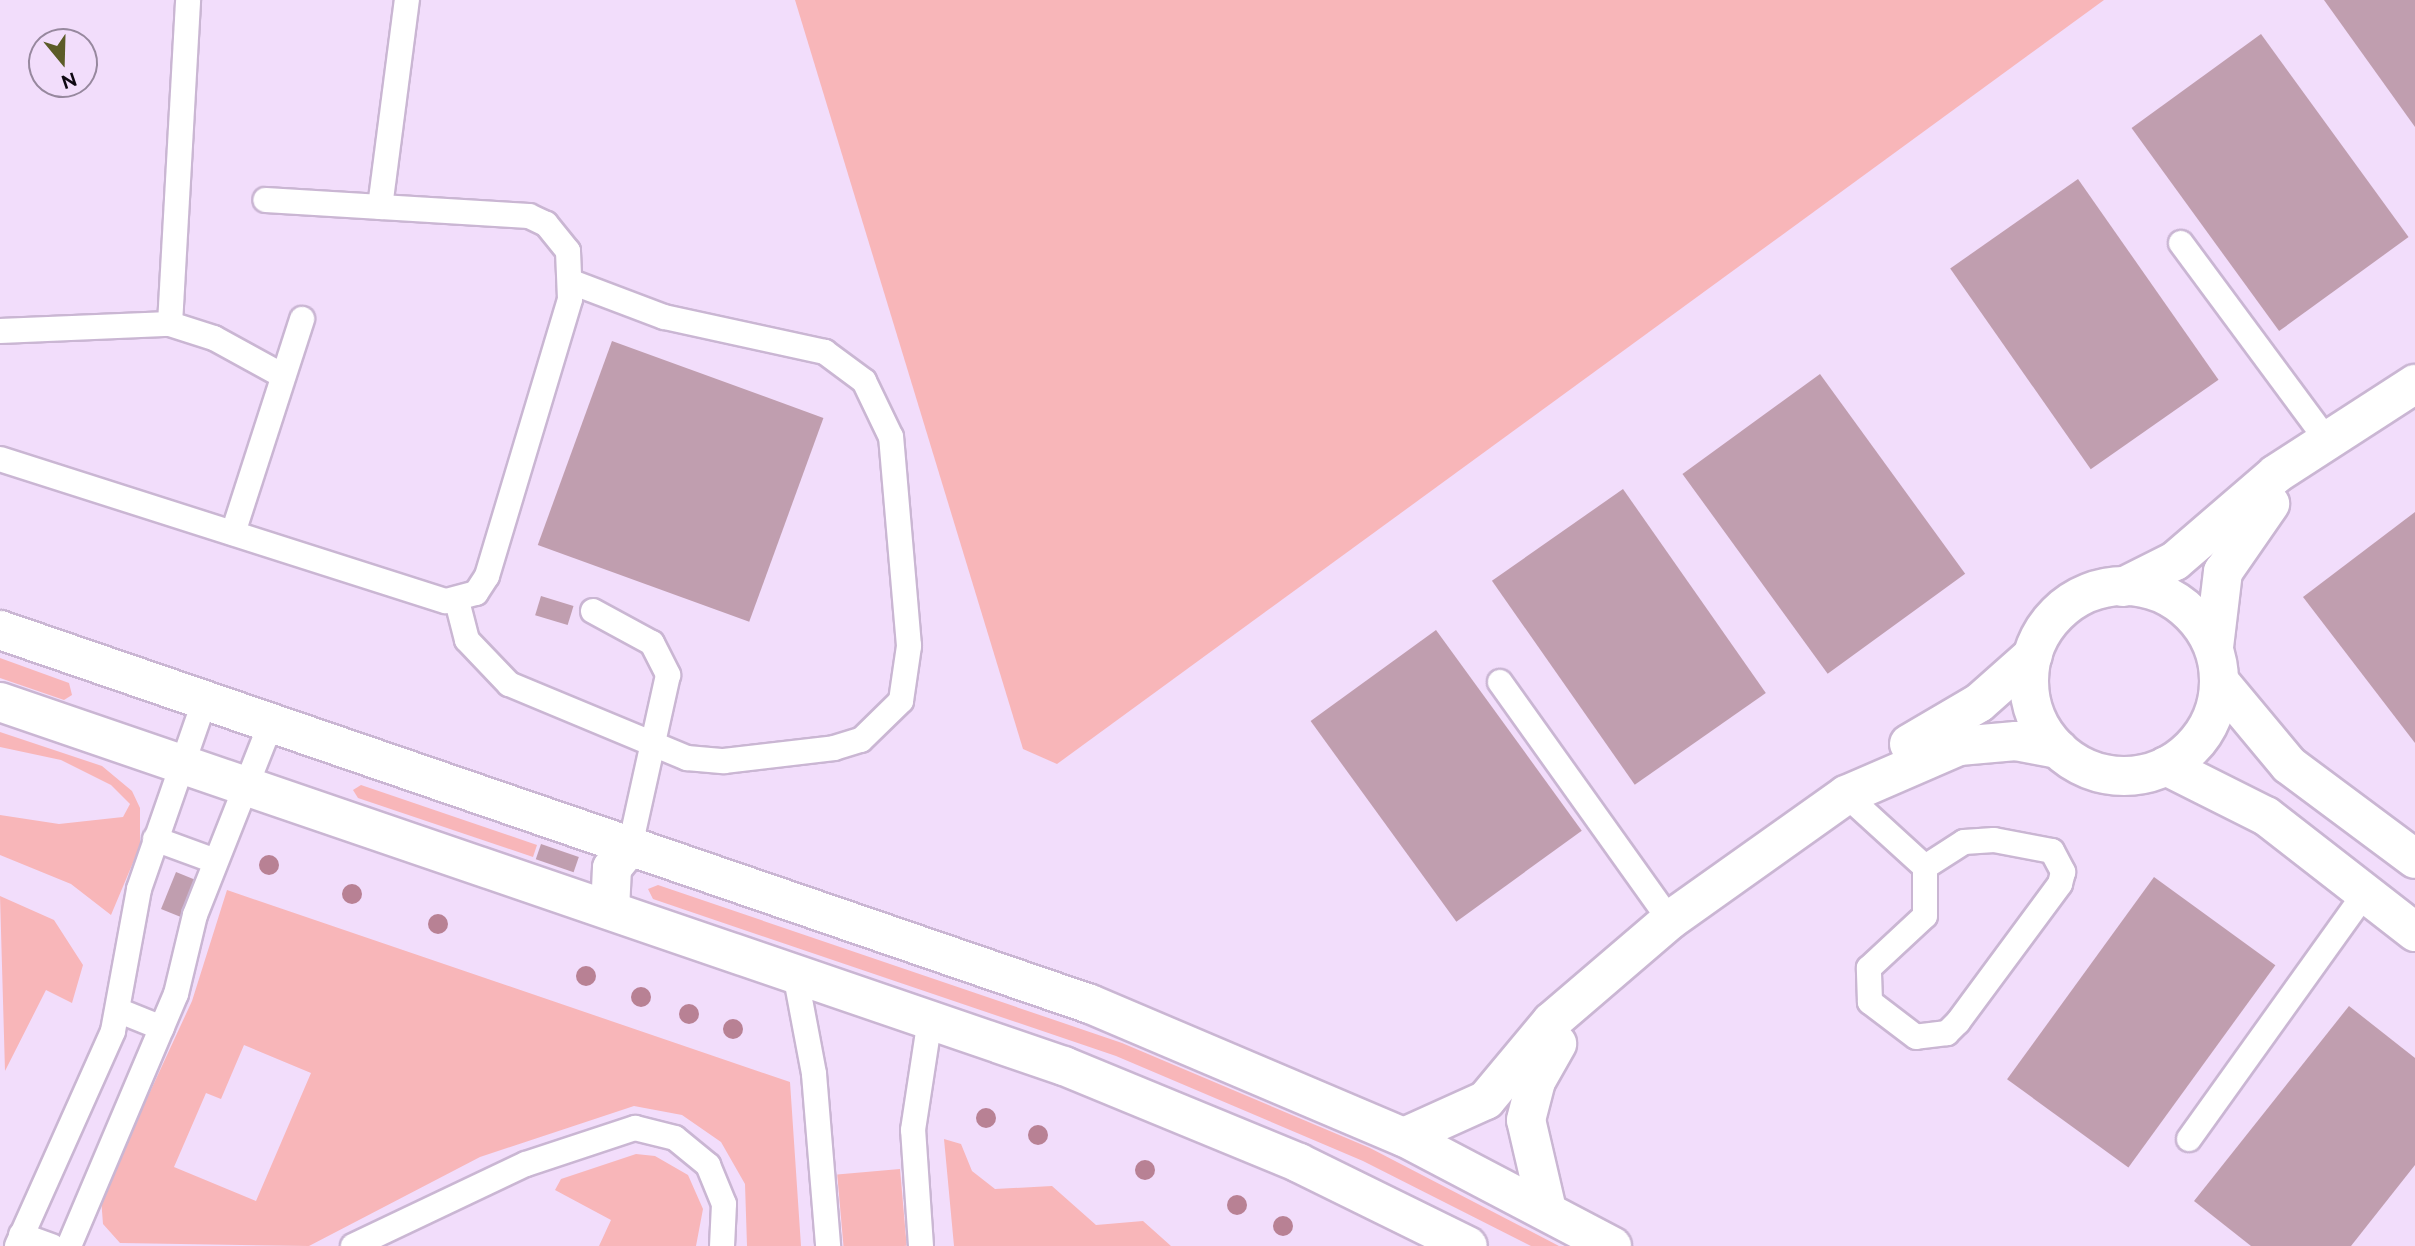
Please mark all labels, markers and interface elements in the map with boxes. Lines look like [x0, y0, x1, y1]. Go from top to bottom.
north arrow [28, 28, 98, 98]
text: N [59, 68, 80, 94]

